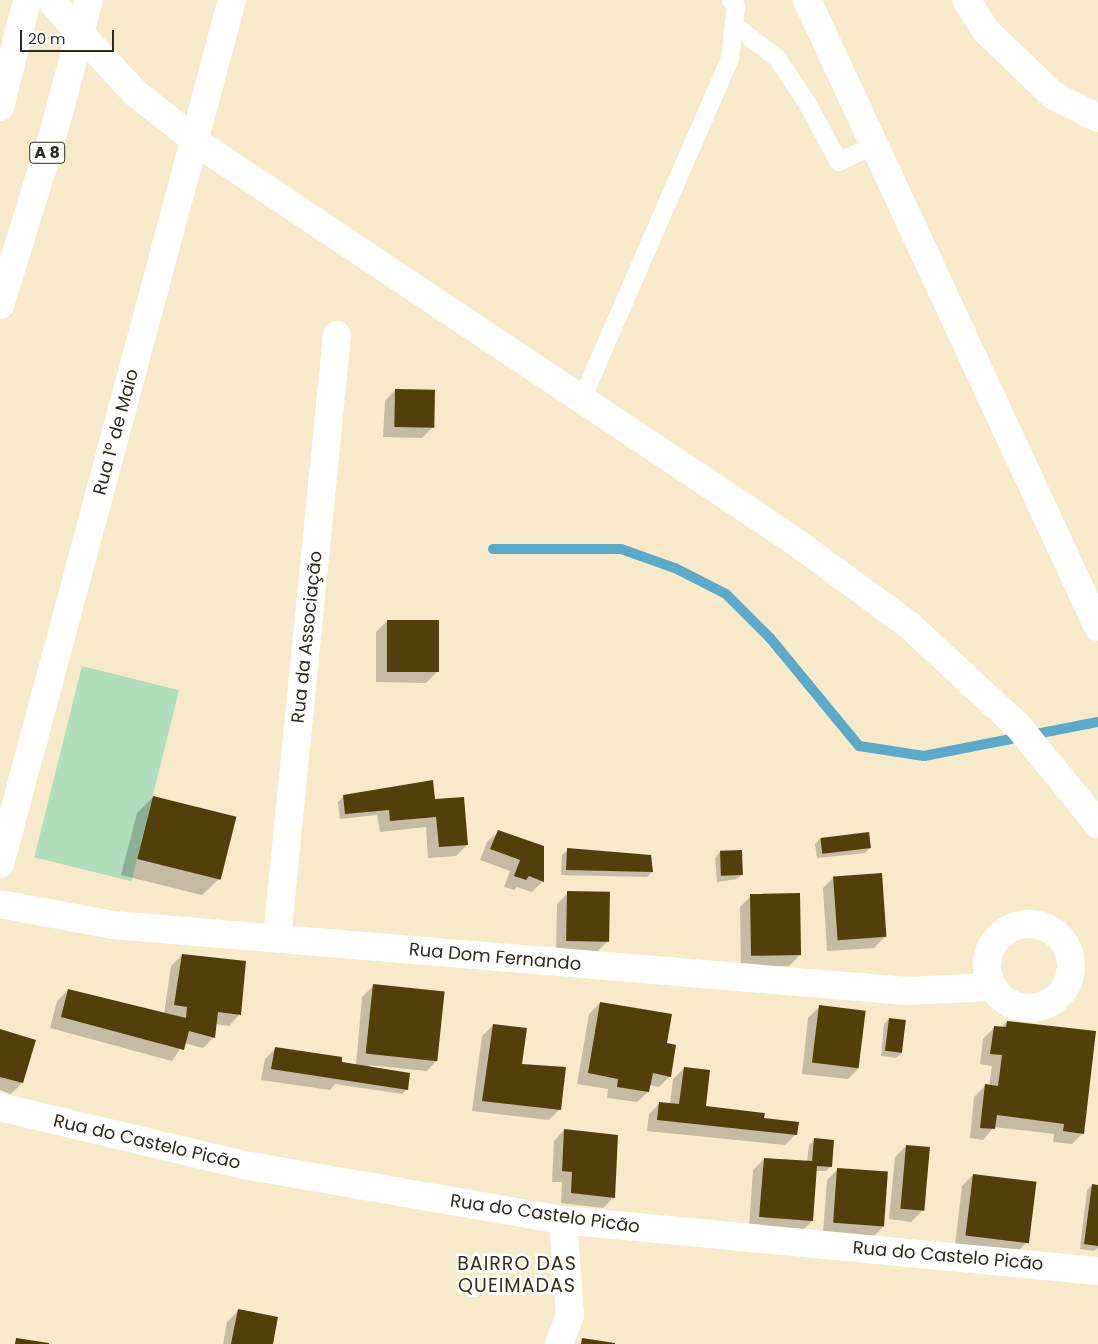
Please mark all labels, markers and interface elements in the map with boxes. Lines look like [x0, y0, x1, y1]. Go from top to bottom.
scale bar [22, 20, 116, 52]
text: 20 m [28, 28, 66, 49]
road number: A 8 [28, 140, 66, 167]
street label: Rua 1º de Maio [89, 367, 143, 497]
street label: Rua da Associação [287, 550, 327, 724]
street label: Rua Dom Fernando [408, 939, 582, 975]
street label: Rua do Castelo Picão [51, 1110, 243, 1174]
street label: Rua do Castelo Picão [449, 1190, 641, 1238]
street label: Rua do Castelo Picão [852, 1237, 1044, 1275]
district label: BAIRRO DAS QUEIMADAS [456, 1253, 578, 1297]

